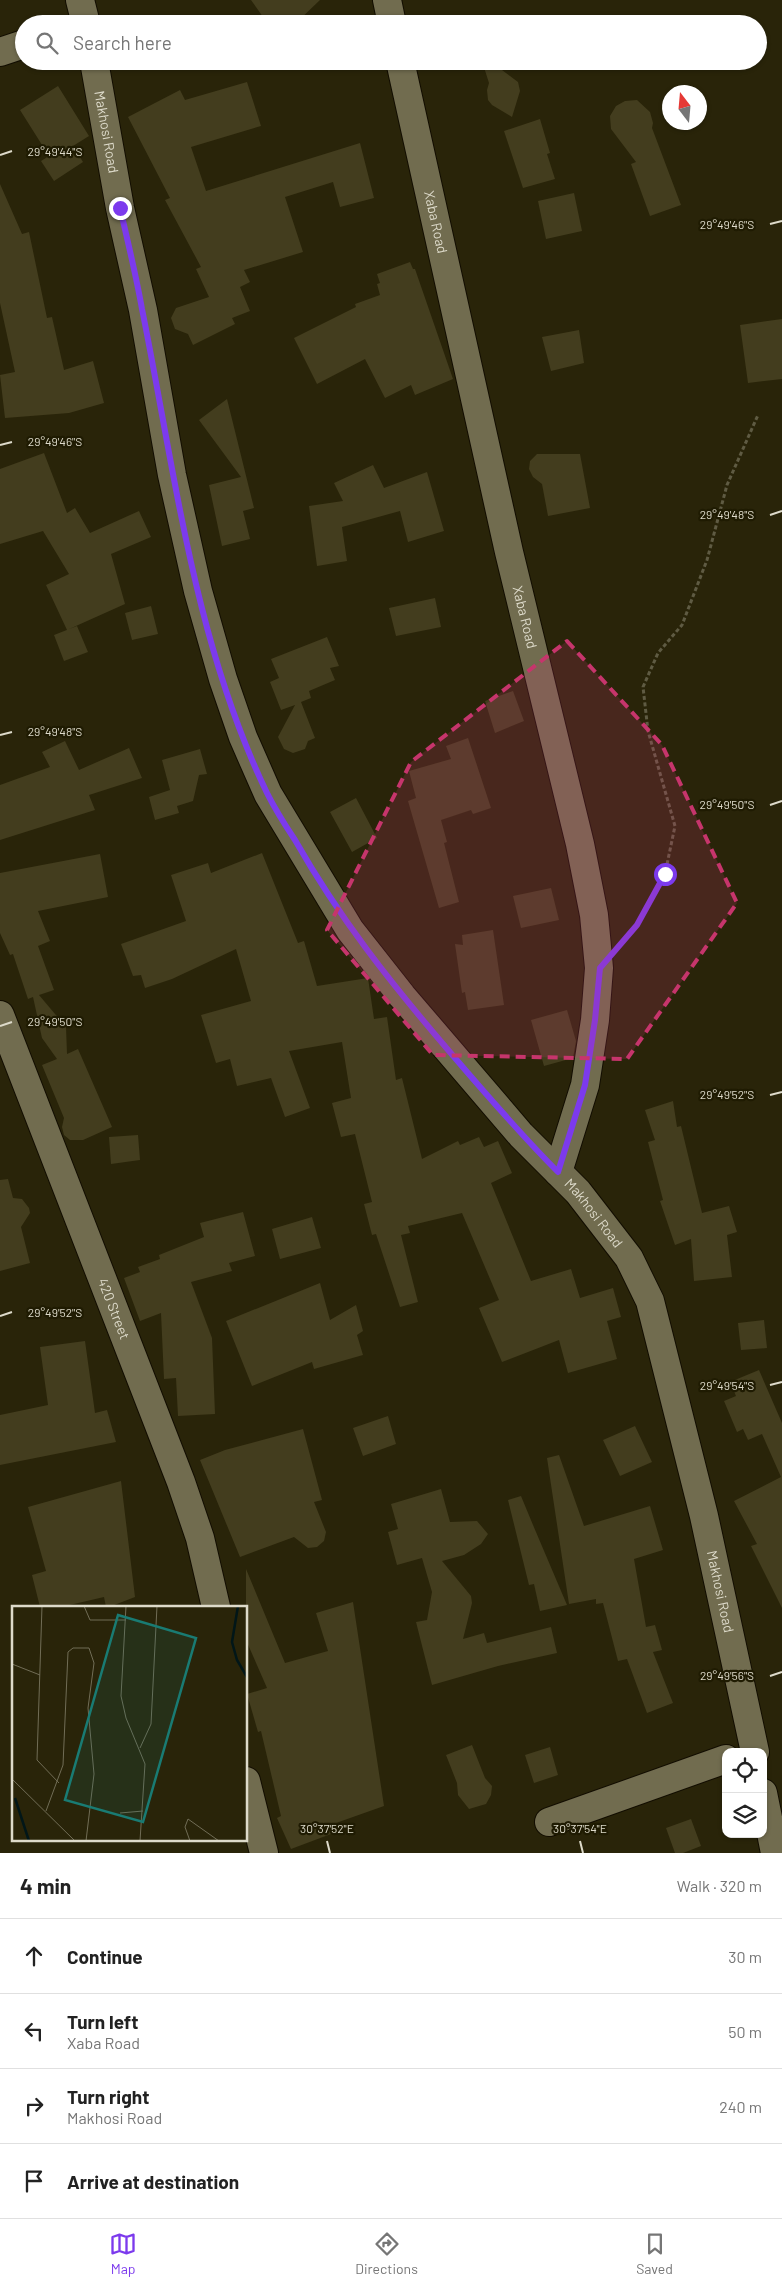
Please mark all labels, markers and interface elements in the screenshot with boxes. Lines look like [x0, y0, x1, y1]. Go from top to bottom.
search box [15, 15, 767, 70]
icon: search [33, 29, 61, 57]
text: Search here [73, 31, 172, 54]
north arrow [662, 85, 707, 130]
street label: Makhosi Road [91, 89, 123, 174]
text: 29°49'44"S [28, 144, 82, 158]
street label: Xaba Road [421, 189, 451, 255]
route end [109, 197, 132, 220]
text: 29°49'46"S [700, 217, 754, 231]
text: 29°49'46"S [28, 434, 82, 448]
text: 29°49'48"S [700, 507, 754, 521]
street label: Xaba Road [510, 584, 541, 650]
text: 29°49'48"S [28, 724, 82, 738]
text: 29°49'50"S [700, 797, 754, 811]
route start [654, 863, 677, 886]
text: 29°49'50"S [28, 1014, 82, 1028]
text: 29°49'52"S [700, 1087, 754, 1101]
street label: Makhosi Road [561, 1175, 627, 1251]
street label: 420 Street [95, 1276, 134, 1342]
text: 29°49'52"S [28, 1305, 82, 1319]
text: 29°49'54"S [700, 1378, 754, 1392]
street label: Makhosi Road [704, 1549, 738, 1634]
inset map [12, 1606, 248, 1840]
text: 29°49'56"S [700, 1668, 754, 1682]
map controls [722, 1748, 767, 1838]
button: locate [722, 1748, 767, 1793]
button: layers [722, 1793, 767, 1838]
text: 30°37'52"E [300, 1821, 354, 1835]
text: 30°37'54"E [553, 1821, 607, 1835]
text: 4 min [20, 1873, 71, 1898]
text: Walk · 320 m [677, 1876, 762, 1895]
icon: ahead [20, 1942, 48, 1970]
text: Continue [67, 1945, 143, 1968]
text: 30 m [728, 1947, 762, 1966]
text: Turn left [67, 2010, 138, 2033]
icon: left [20, 2017, 48, 2045]
text: 50 m [728, 2022, 762, 2041]
text: Xaba Road [67, 2033, 140, 2052]
text: Turn right [67, 2085, 149, 2108]
icon: right [20, 2092, 48, 2120]
text: 240 m [719, 2097, 762, 2116]
text: Makhosi Road [67, 2108, 162, 2127]
icon: arrive [20, 2167, 48, 2195]
text: Arrive at destination [67, 2170, 239, 2193]
tab: Map [109, 2230, 137, 2277]
tab: Directions [355, 2230, 418, 2277]
tab: Saved [636, 2230, 673, 2277]

